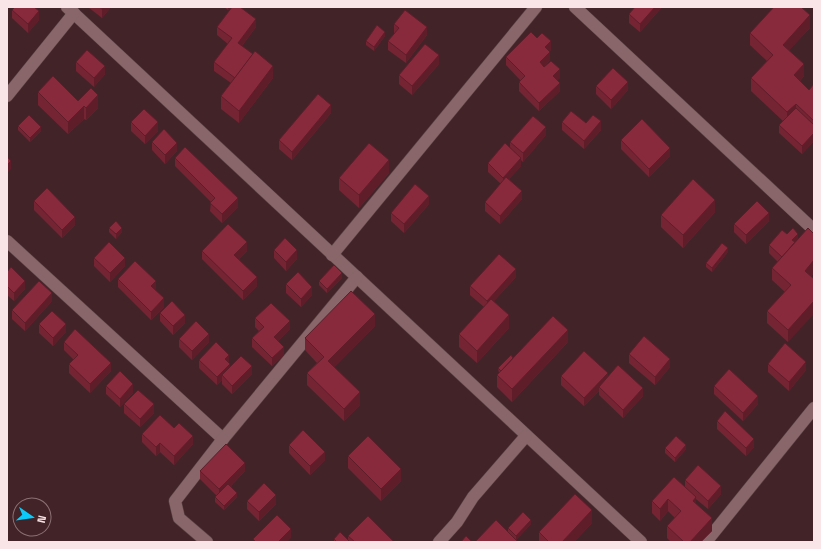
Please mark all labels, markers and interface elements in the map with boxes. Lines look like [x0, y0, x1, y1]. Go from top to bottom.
north arrow [12, 497, 52, 537]
text: N [34, 514, 49, 524]

